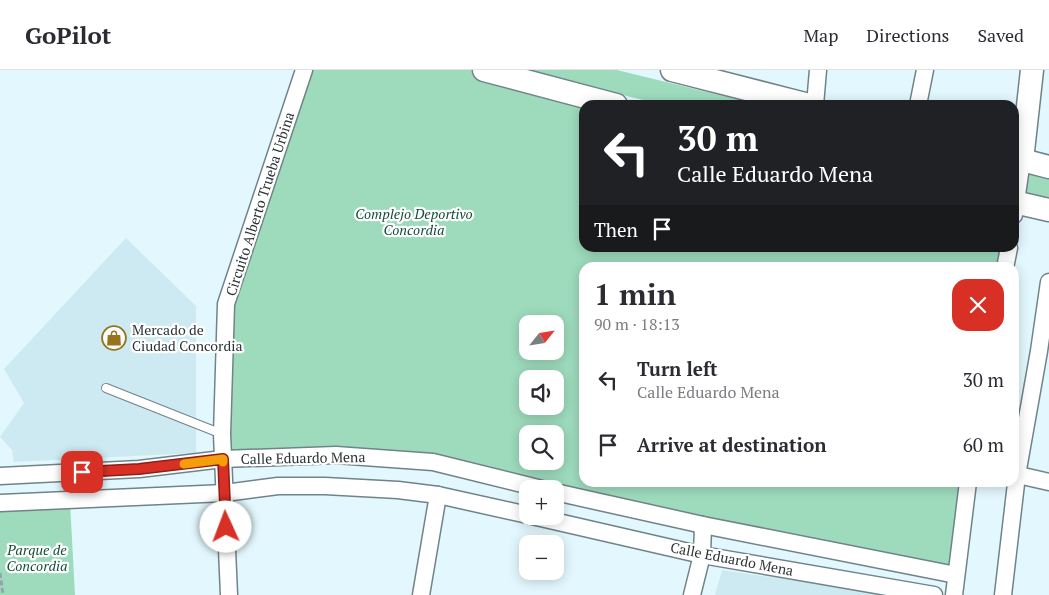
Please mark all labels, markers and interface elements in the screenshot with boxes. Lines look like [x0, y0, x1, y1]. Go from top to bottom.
text: GoPilot [25, 19, 111, 51]
text: Map [803, 23, 838, 47]
text: Directions [866, 23, 949, 47]
text: Saved [977, 23, 1024, 47]
street label: Circuito Alberto Trueba Urbina [221, 109, 298, 298]
text: 30 m [677, 115, 758, 161]
icon: left [594, 120, 659, 185]
text: Calle Eduardo Mena [677, 159, 873, 188]
park label: Complejo Deportivo Concordia [355, 204, 473, 239]
icon: arrive [648, 215, 676, 243]
text: Then [594, 217, 638, 242]
text: 1 min [594, 274, 676, 314]
button: close [952, 279, 1004, 331]
text: 90 m · 18:13 [594, 313, 680, 335]
north arrow [519, 315, 564, 360]
map controls [519, 315, 564, 580]
place label: Mercado de Ciudad Concordia [132, 320, 242, 355]
shop icon: Mercado de Ciudad Concordia [101, 325, 127, 351]
text: Turn left [637, 356, 718, 381]
icon: left [594, 366, 622, 394]
text: 30 m [963, 367, 1004, 392]
button: sound [519, 370, 564, 415]
text: Calle Eduardo Mena [637, 381, 780, 403]
button: search [519, 425, 564, 470]
icon: arrive [594, 431, 622, 459]
text: Arrive at destination [637, 432, 826, 457]
text: 60 m [963, 432, 1004, 457]
street label: Calle Eduardo Mena [240, 447, 366, 468]
pin [61, 451, 103, 493]
icon: arrive [68, 458, 96, 486]
button: + [519, 480, 564, 525]
position arrow [199, 500, 251, 552]
button: − [519, 535, 564, 580]
street label: Calle Eduardo Mena [669, 537, 795, 580]
park label: Parque de Concordia [6, 540, 67, 575]

